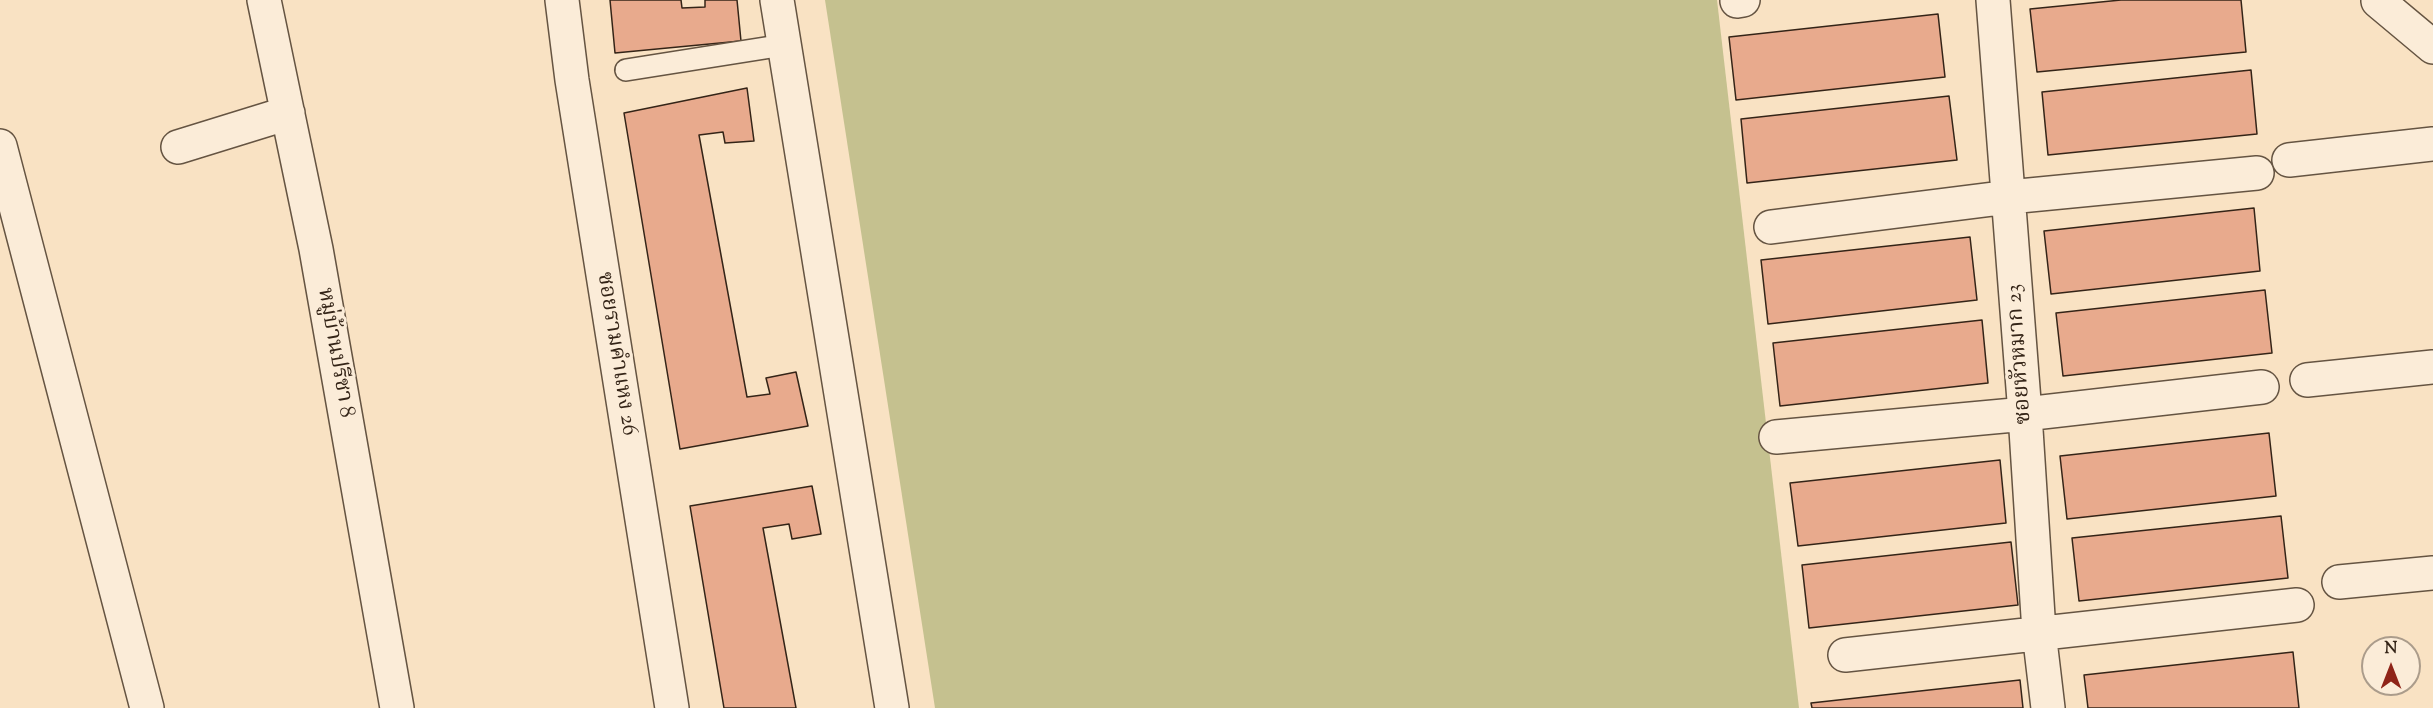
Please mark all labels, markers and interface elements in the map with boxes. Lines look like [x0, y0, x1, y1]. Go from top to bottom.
street label: ซอยรามคำแหง 26 [589, 270, 641, 438]
street label: ซอยหัวหมาก 23 [2003, 283, 2039, 425]
street label: หมู่บ้านปรีชา 8 [310, 286, 358, 420]
north arrow [2361, 636, 2421, 696]
text: N [2385, 638, 2397, 661]

